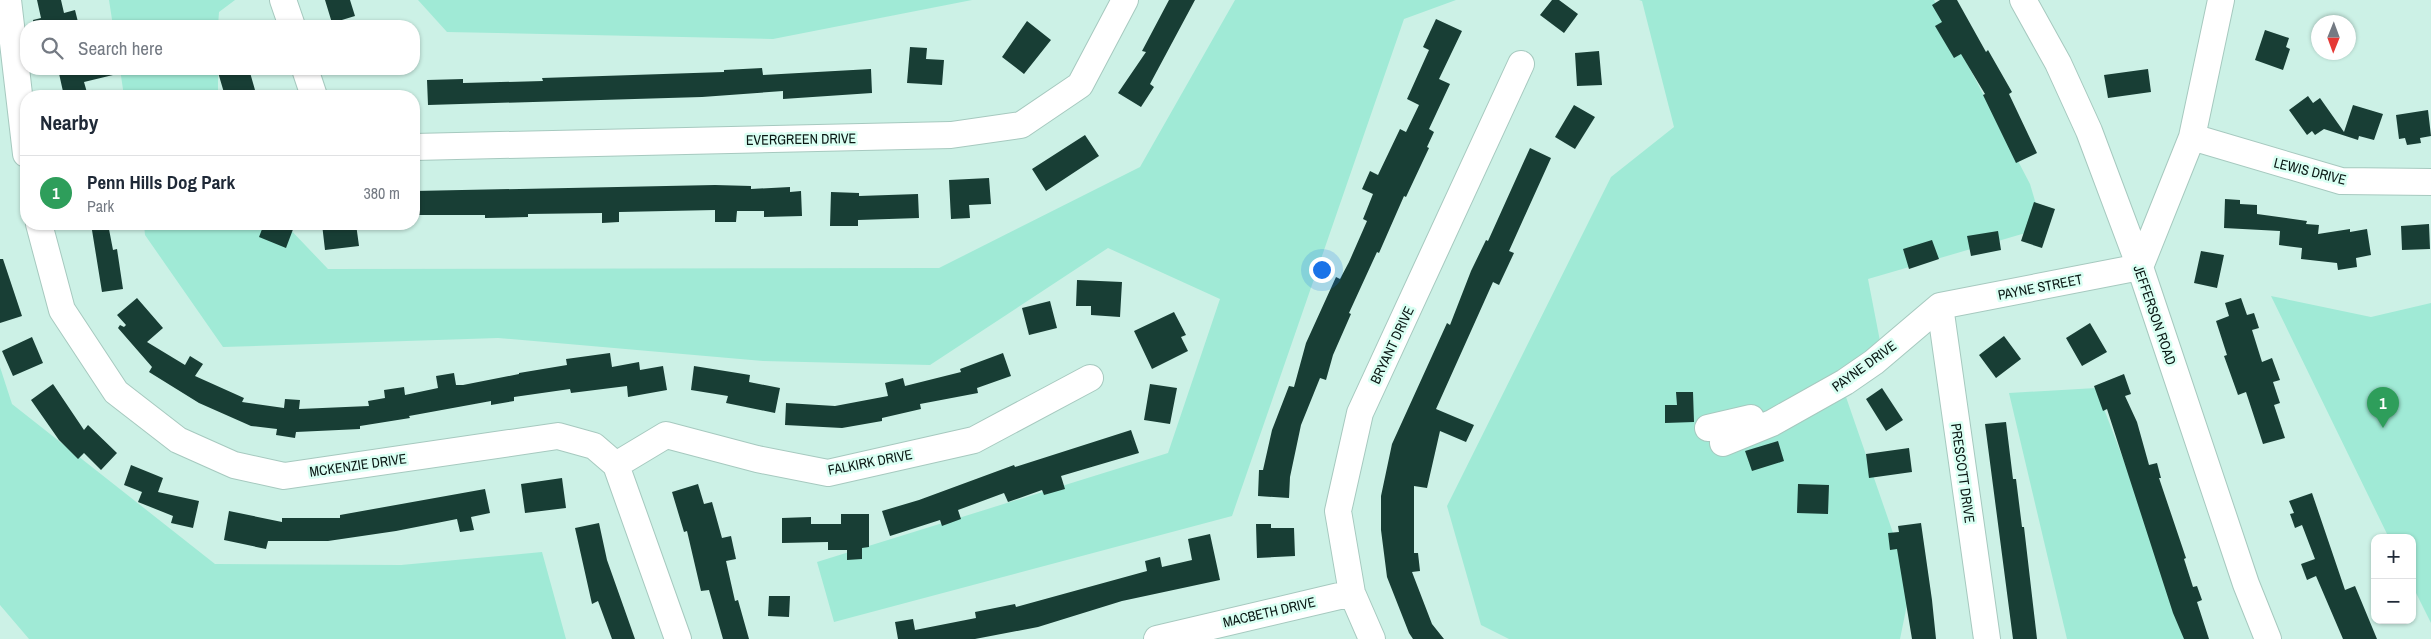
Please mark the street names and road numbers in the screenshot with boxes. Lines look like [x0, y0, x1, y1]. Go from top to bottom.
street label: EVERGREEN DRIVE [746, 129, 856, 149]
street label: LEWIS DRIVE [2272, 153, 2348, 189]
street label: JEFFERSON ROAD [2129, 263, 2181, 367]
street label: PAYNE STREET [1996, 270, 2084, 304]
street label: BRYANT DRIVE [1366, 303, 1418, 387]
street label: PAYNE DRIVE [1828, 337, 1900, 395]
street label: PRESCOTT DRIVE [1947, 422, 1979, 524]
street label: FALKIRK DRIVE [826, 445, 914, 479]
street label: MCKENZIE DRIVE [308, 449, 408, 481]
street label: MACBETH DRIVE [1221, 593, 1317, 631]

